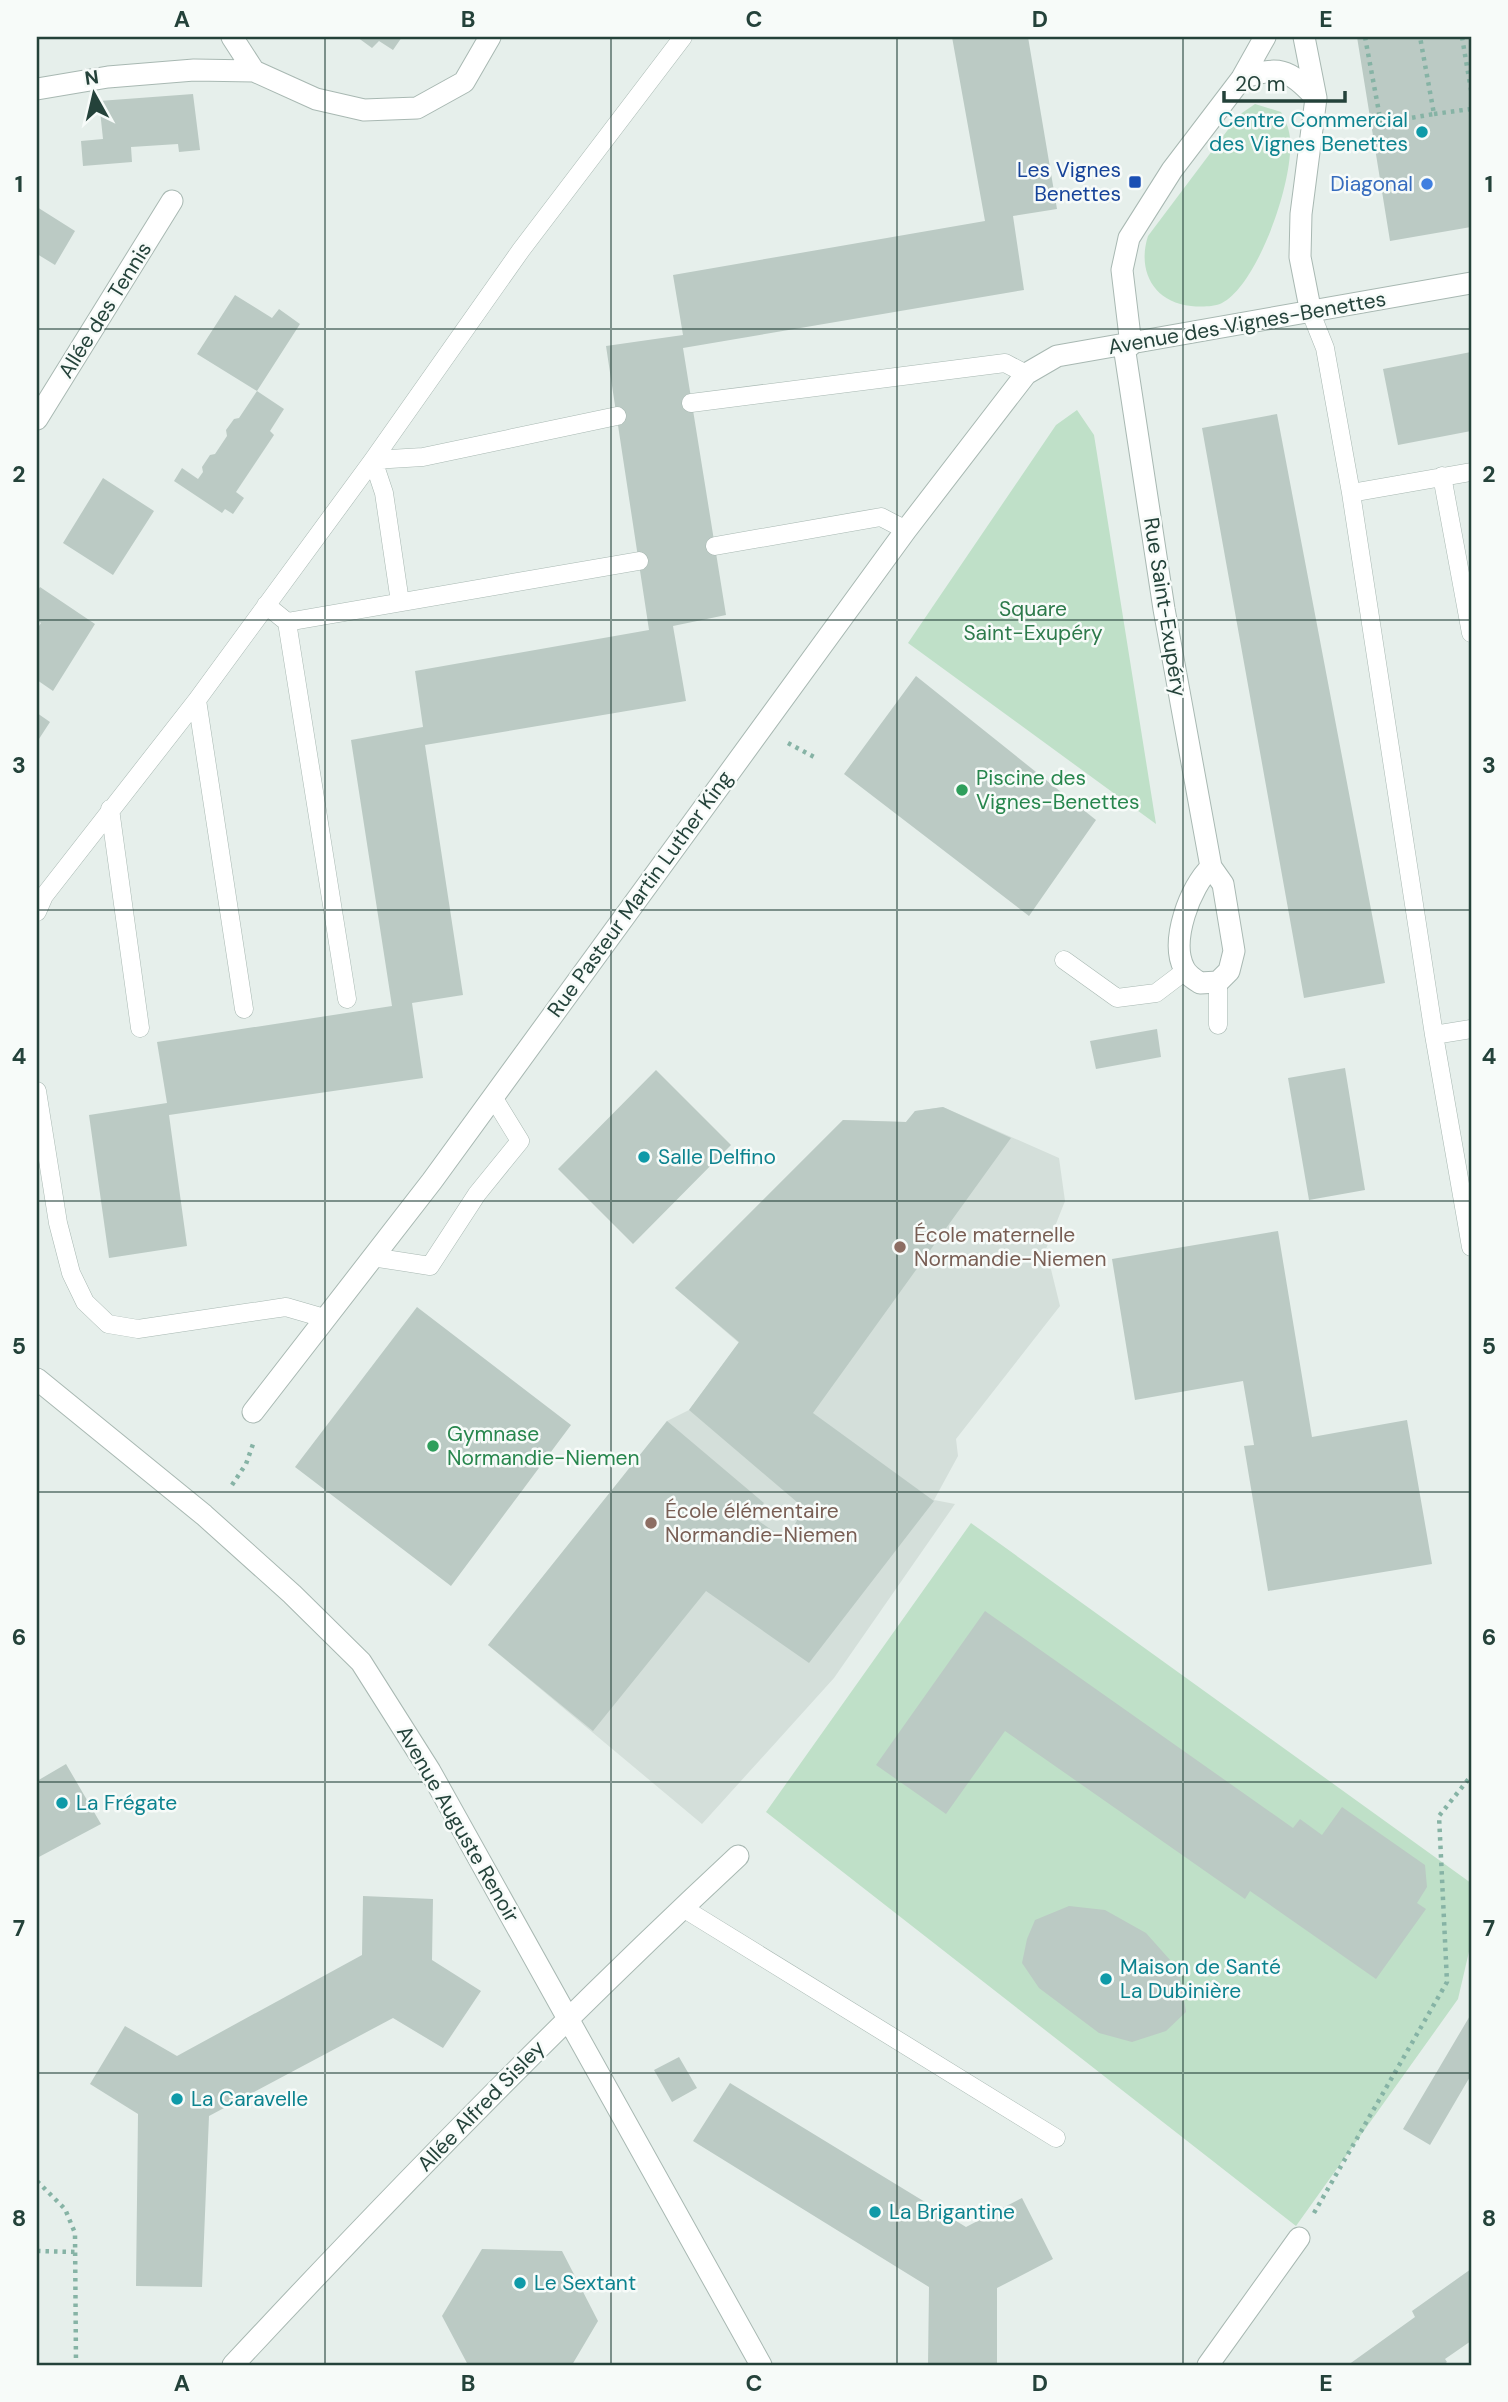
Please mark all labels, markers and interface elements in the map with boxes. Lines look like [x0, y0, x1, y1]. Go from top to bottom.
text: A [174, 4, 190, 34]
text: B [461, 4, 475, 34]
text: C [746, 4, 762, 34]
text: D [1032, 4, 1048, 34]
text: E [1319, 4, 1333, 34]
north arrow [60, 60, 130, 130]
scale bar [1224, 60, 1345, 104]
text: N [83, 64, 100, 91]
text: 20 m [1235, 70, 1286, 98]
place label: Centre Commercial des Vignes Benettes [1209, 106, 1408, 158]
marker: Centre Commercial des Vignes Benettes [1414, 124, 1430, 140]
place label: Les Vignes Benettes [1017, 156, 1121, 208]
text: 1 [15, 169, 23, 199]
text: 1 [1485, 169, 1493, 199]
place label: Diagonal [1330, 170, 1413, 198]
marker: Les Vignes Benettes [1127, 174, 1143, 190]
marker: Diagonal [1419, 176, 1435, 192]
street label: Allée des Tennis [52, 237, 158, 383]
street label: Avenue des Vignes-Benettes [1106, 285, 1388, 361]
text: 2 [12, 459, 26, 489]
text: 2 [1482, 459, 1496, 489]
street label: Rue Saint-Exupéry [1137, 515, 1193, 699]
park label: Square Saint-Exupéry [963, 595, 1103, 647]
text: 3 [12, 750, 26, 780]
text: 3 [1482, 750, 1496, 780]
place label: Piscine des Vignes-Benettes [976, 764, 1140, 816]
street label: Rue Pasteur Martin Luther King [541, 765, 739, 1023]
marker: Piscine des Vignes-Benettes [954, 782, 970, 798]
text: 4 [12, 1041, 27, 1071]
text: 4 [1482, 1041, 1497, 1071]
place label: Salle Delfino [658, 1143, 776, 1171]
marker: Salle Delfino [636, 1149, 652, 1165]
place label: École maternelle Normandie-Niemen [914, 1221, 1107, 1273]
marker: École maternelle Normandie-Niemen [892, 1239, 908, 1255]
text: 5 [12, 1331, 26, 1361]
text: 5 [1482, 1331, 1496, 1361]
place label: Gymnase Normandie-Niemen [447, 1420, 640, 1472]
marker: Gymnase Normandie-Niemen [425, 1438, 441, 1454]
place label: École élémentaire Normandie-Niemen [665, 1497, 858, 1549]
marker: École élémentaire Normandie-Niemen [643, 1515, 659, 1531]
text: 6 [12, 1622, 26, 1652]
text: 6 [1482, 1622, 1496, 1652]
street label: Avenue Auguste Renoir [390, 1720, 526, 1928]
place label: La Frégate [76, 1789, 177, 1817]
marker: La Frégate [54, 1795, 70, 1811]
text: 7 [13, 1913, 25, 1943]
text: 7 [1483, 1913, 1495, 1943]
place label: Maison de Santé La Dubinière [1120, 1953, 1281, 2005]
marker: Maison de Santé La Dubinière [1098, 1971, 1114, 1987]
street label: Allée Alfred Sisley [411, 2034, 551, 2178]
place label: La Caravelle [191, 2085, 308, 2113]
marker: La Caravelle [169, 2091, 185, 2107]
place label: La Brigantine [889, 2198, 1015, 2226]
text: 8 [12, 2203, 26, 2233]
text: 8 [1482, 2203, 1496, 2233]
marker: La Brigantine [867, 2204, 883, 2220]
place label: Le Sextant [534, 2269, 636, 2297]
marker: Le Sextant [512, 2275, 528, 2291]
text: A [174, 2368, 190, 2398]
text: B [461, 2368, 475, 2398]
text: C [746, 2368, 762, 2398]
text: D [1032, 2368, 1048, 2398]
text: E [1319, 2368, 1333, 2398]

